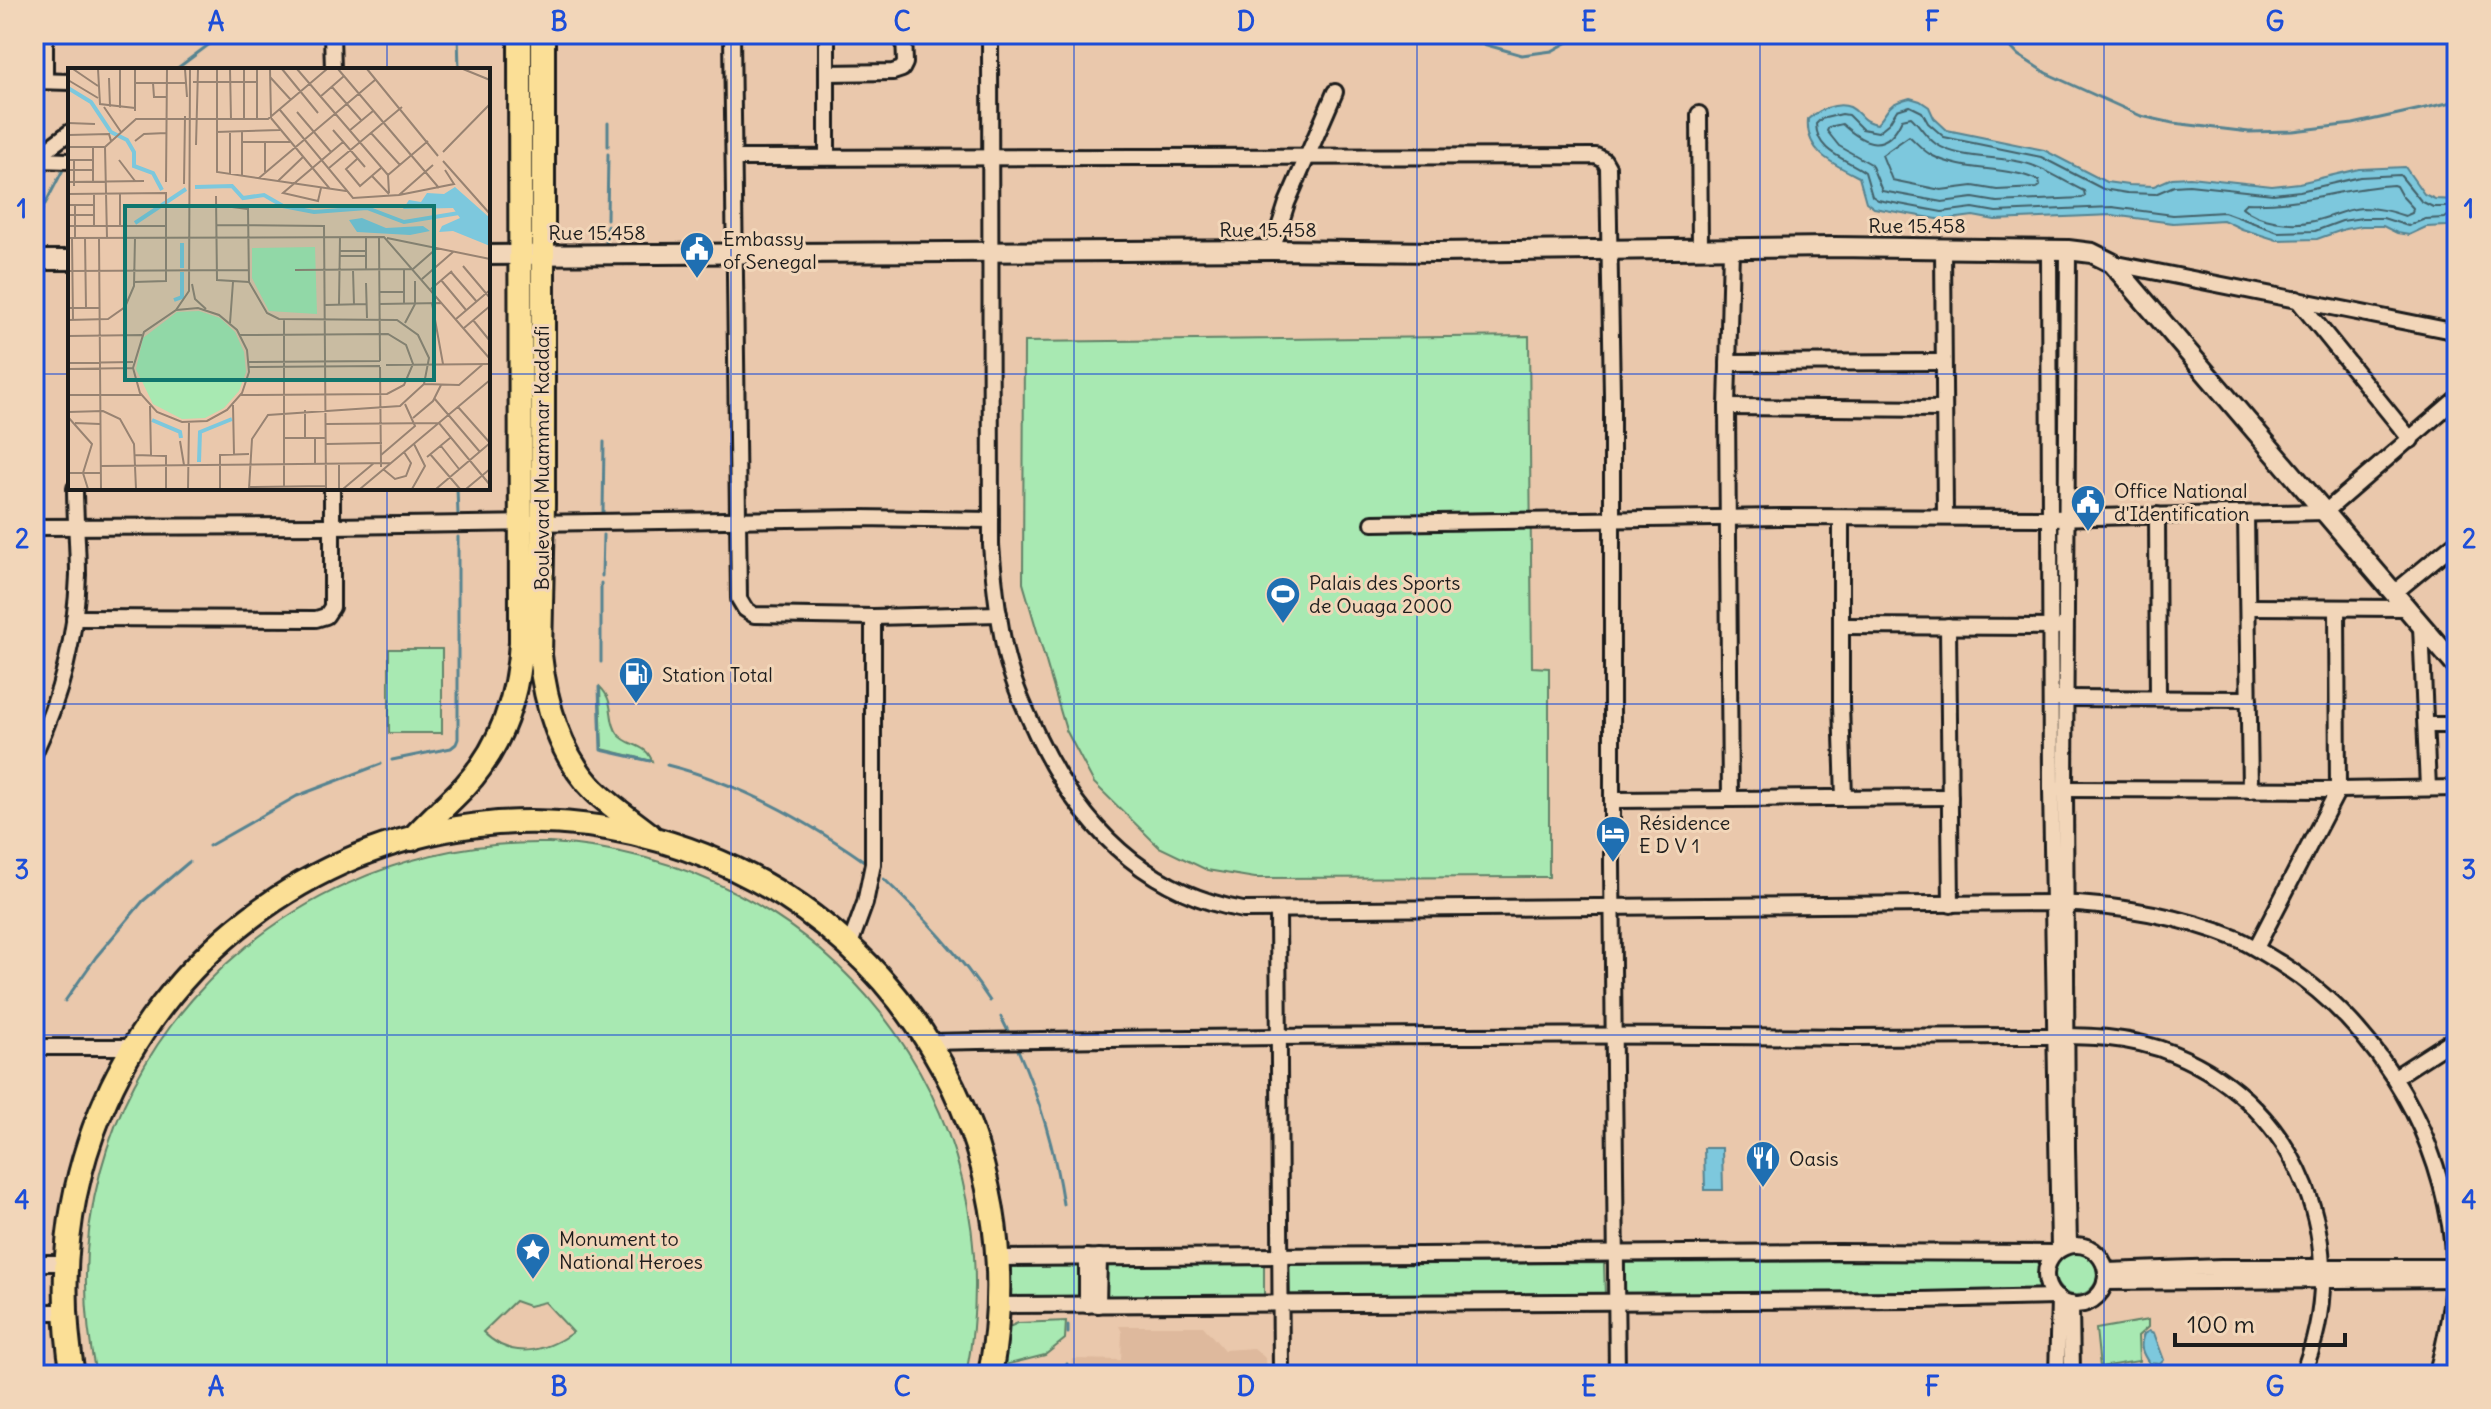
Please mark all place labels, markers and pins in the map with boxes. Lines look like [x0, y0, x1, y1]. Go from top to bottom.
place label: Embassy of Senegal [723, 226, 817, 274]
public building icon: Embassy of Senegal [678, 230, 716, 280]
place label: Office National d'Identification [2114, 478, 2249, 526]
public building icon: Office National d'Identification [2069, 483, 2107, 533]
place label: Palais des Sports de Ouaga 2000 [1309, 570, 1460, 618]
sports icon: Palais des Sports de Ouaga 2000 [1264, 575, 1302, 625]
fuel station icon: Station Total [617, 655, 655, 705]
place label: Station Total [662, 662, 773, 687]
place label: Résidence E D V 1 [1639, 810, 1730, 858]
hotel icon: Résidence E D V 1 [1594, 814, 1632, 864]
restaurant icon: Oasis [1744, 1139, 1782, 1189]
place label: Oasis [1789, 1146, 1839, 1171]
place label: Monument to National Heroes [559, 1226, 703, 1274]
place icon: Monument to National Heroes [514, 1231, 552, 1281]

